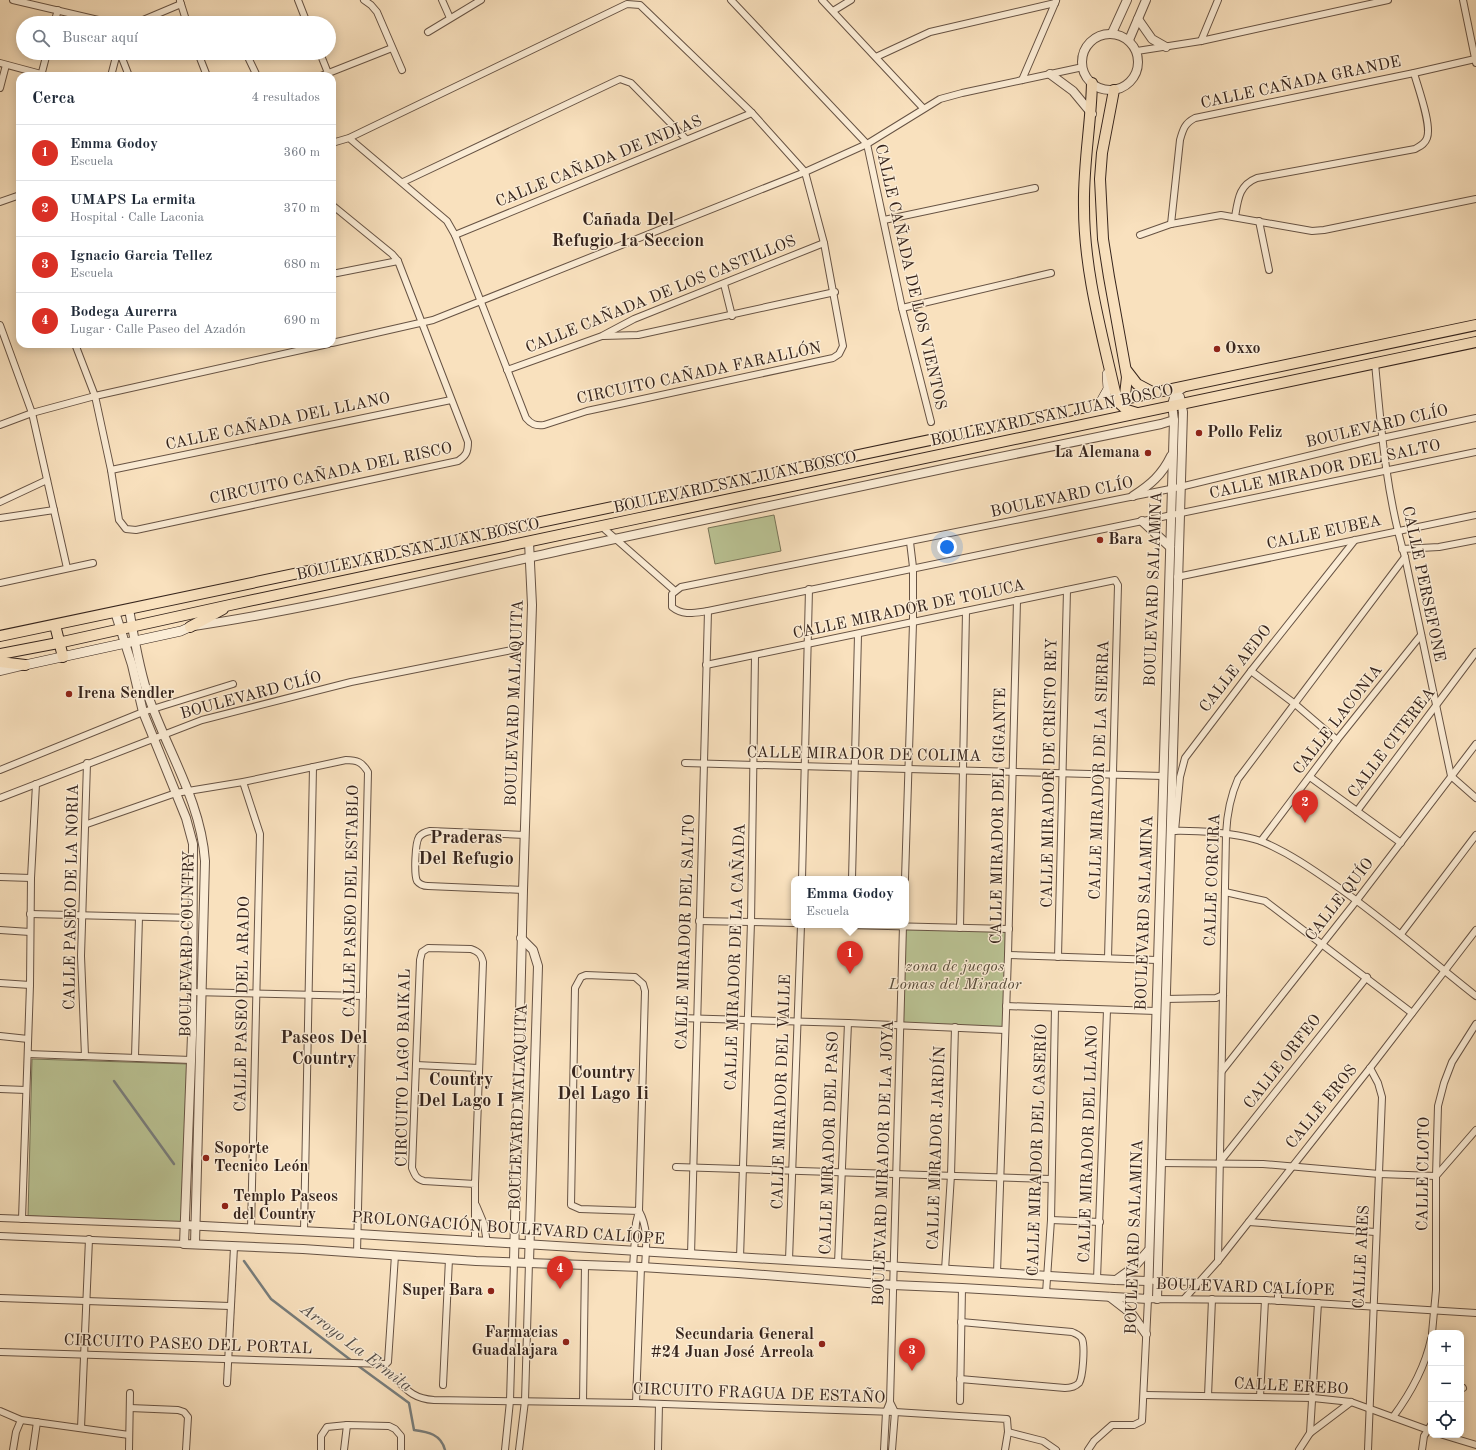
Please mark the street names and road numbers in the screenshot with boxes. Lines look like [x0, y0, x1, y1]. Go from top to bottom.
street label: CALLE CAÑADA GRANDE [1198, 49, 1403, 112]
street label: CALLE CAÑADA DE INDIAS [492, 109, 704, 211]
street label: CALLE CAÑADA DE LOS VIENTOS [872, 141, 953, 412]
street label: CALLE CAÑADA DE LOS CASTILLOS [522, 229, 799, 357]
street label: CIRCUITO CAÑADA FARALLÓN [574, 335, 823, 408]
street label: BOULEVARD SAN JUAN BOSCO [929, 382, 1175, 450]
street label: CALLE CAÑADA DEL LLANO [163, 385, 392, 454]
street label: BOULEVARD CLÍO [1303, 399, 1450, 451]
street label: CIRCUITO CAÑADA DEL RISCO [207, 436, 454, 508]
street label: CALLE MIRADOR DEL SALTO [1208, 438, 1442, 502]
street label: BOULEVARD SAN JUAN BOSCO [612, 449, 858, 517]
street label: BOULEVARD CLÍO [988, 471, 1135, 521]
street label: BOULEVARD SALAMINA [1143, 491, 1165, 687]
street label: CALLE PERSEFONE [1399, 505, 1447, 663]
street label: CALLE EUBEA [1265, 513, 1383, 553]
street label: BOULEVARD SAN JUAN BOSCO [295, 516, 541, 584]
street label: CALLE MIRADOR DE TOLUCA [792, 578, 1026, 642]
street label: BOULEVARD MALAQUITA [503, 599, 527, 807]
street label: CALLE AEDO [1197, 622, 1275, 716]
street label: CALLE MIRADOR DE CRISTO REY [1040, 638, 1060, 908]
street label: CALLE MIRADOR DE LA SIERRA [1087, 640, 1113, 900]
street label: CALLE LACONIA [1290, 662, 1386, 778]
street label: BOULEVARD CLÍO [178, 666, 323, 723]
street label: CALLE CITEREA [1346, 685, 1438, 801]
street label: CALLE MIRADOR DEL GIGANTE [989, 688, 1009, 944]
street label: CALLE MIRADOR DE COLIMA [747, 745, 981, 765]
street label: CALLE PASEO DE LA NORIA [62, 784, 82, 1010]
street label: CALLE PASEO DEL ESTABLO [342, 785, 362, 1017]
street label: CALLE CORCIRA [1203, 813, 1223, 947]
street label: CALLE MIRADOR DEL SALTO [674, 814, 698, 1050]
street label: BOULEVARD SALAMINA [1134, 815, 1156, 1011]
street label: CALLE MIRADOR DE LA CAÑADA [718, 823, 749, 1091]
street label: BOULEVARD COUNTRY [178, 850, 198, 1038]
street label: CALLE QUÍO [1300, 853, 1377, 944]
street label: CALLE PASEO DEL ARADO [233, 896, 253, 1112]
street label: CIRCUITO LAGO BAIKAL [394, 969, 414, 1167]
street label: CALLE MIRADOR DEL VALLE [770, 974, 794, 1210]
street label: BOULEVARD MALAQUITA [507, 1003, 531, 1211]
street label: CALLE ORFEO [1241, 1012, 1325, 1112]
street label: BOULEVARD MIRADOR DE LA JOYA [871, 1020, 897, 1306]
street label: CALLE MIRADOR DEL CASERÍO [1022, 1023, 1050, 1277]
street label: CALLE MIRADOR DEL LLANO [1077, 1025, 1101, 1263]
street label: CALLE MIRADOR DEL PASO [818, 1031, 842, 1255]
street label: CALLE MIRADOR JARDÍN [921, 1045, 949, 1250]
street label: CALLE EROS [1283, 1062, 1361, 1152]
street label: CALLE CLOTO [1415, 1117, 1433, 1231]
street label: BOULEVARD SALAMINA [1124, 1139, 1146, 1335]
street label: PROLONGACIÓN BOULEVARD CALÍOPE [351, 1205, 666, 1248]
street label: CALLE ARES [1351, 1205, 1373, 1309]
street label: BOULEVARD CALÍOPE [1155, 1273, 1335, 1299]
street label: CIRCUITO PASEO DEL PORTAL [63, 1333, 313, 1357]
street label: CALLE EREBO [1233, 1376, 1349, 1398]
street label: CIRCUITO FRAGUA DE ESTAÑO [632, 1377, 886, 1406]

